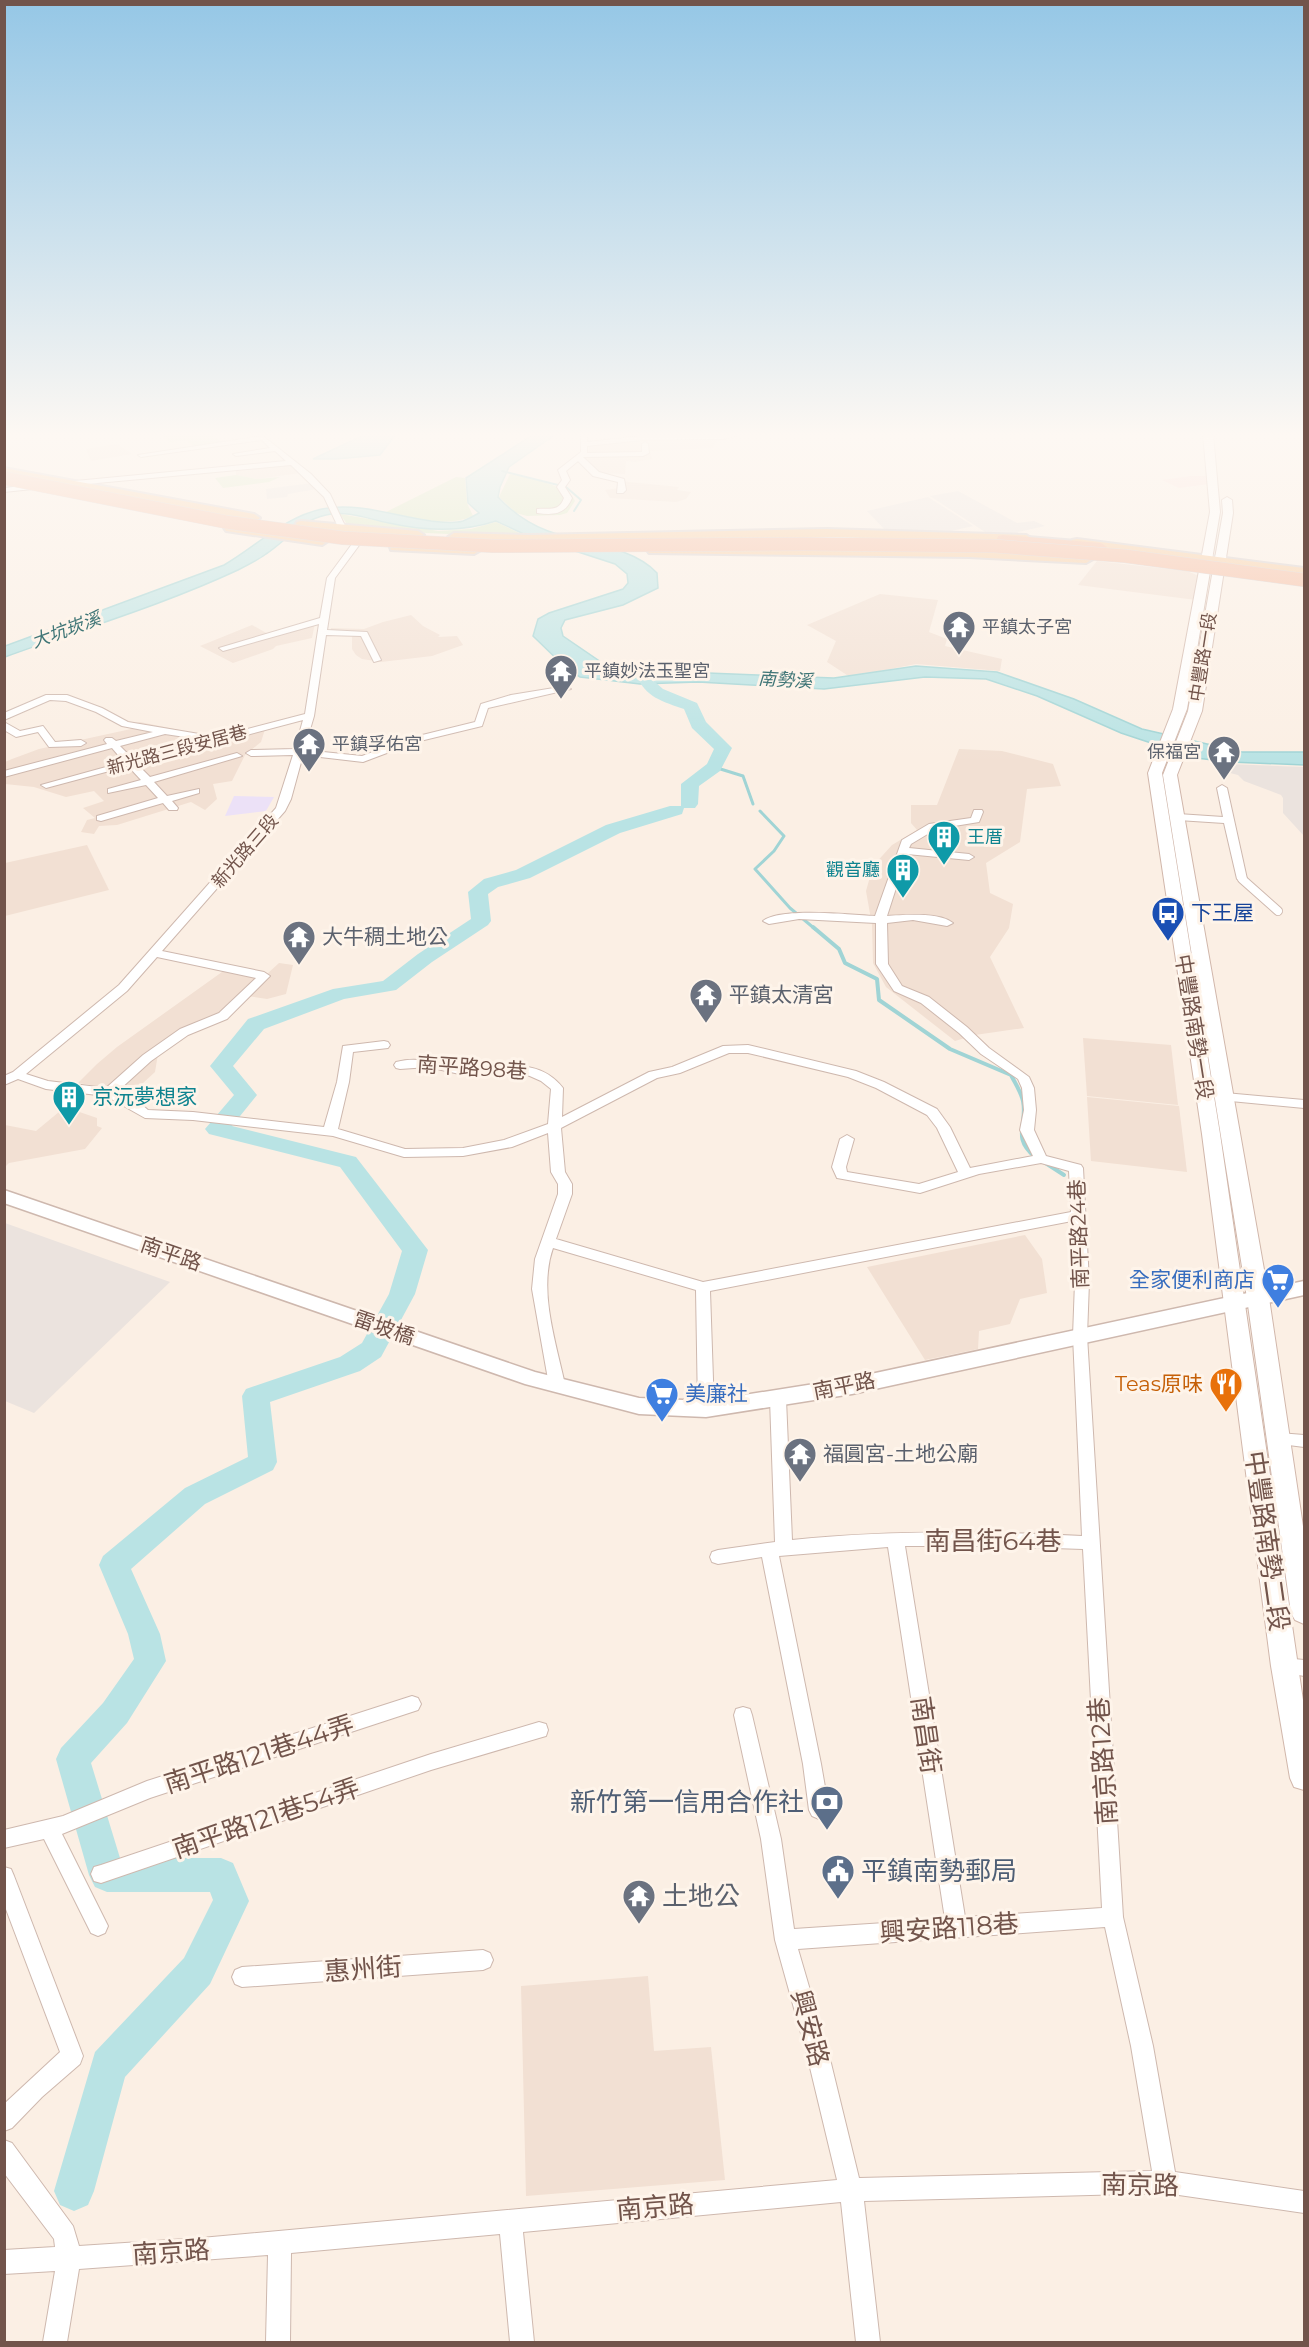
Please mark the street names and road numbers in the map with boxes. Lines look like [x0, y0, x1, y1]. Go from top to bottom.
street label: 中豐路一段 [1185, 611, 1221, 703]
street label: 新光路三段安居巷 [105, 721, 249, 779]
street label: 新光路三段 [207, 810, 283, 892]
street label: 中豐路南勢一段 [1171, 952, 1218, 1101]
street label: 南平路98巷 [416, 1051, 528, 1084]
street label: 南平路24巷 [1064, 1179, 1093, 1289]
street label: 南平路 [137, 1231, 205, 1276]
street label: 雷坡橋 [350, 1305, 418, 1350]
street label: 南平路 [811, 1367, 877, 1404]
street label: 中豐路南勢二段 [1238, 1449, 1296, 1633]
street label: 南昌街64巷 [924, 1525, 1062, 1557]
street label: 南昌街 [905, 1694, 947, 1776]
street label: 南京路12巷 [1083, 1696, 1123, 1826]
street label: 南平路121巷44弄 [160, 1708, 358, 1800]
street label: 南平路121巷54弄 [168, 1771, 364, 1865]
street label: 興安路118巷 [878, 1907, 1020, 1949]
street label: 惠州街 [323, 1950, 403, 1988]
street label: 興安路 [784, 1986, 836, 2070]
street label: 南京路 [1101, 2168, 1179, 2202]
street label: 南京路 [615, 2188, 695, 2226]
street label: 南京路 [131, 2233, 211, 2271]

